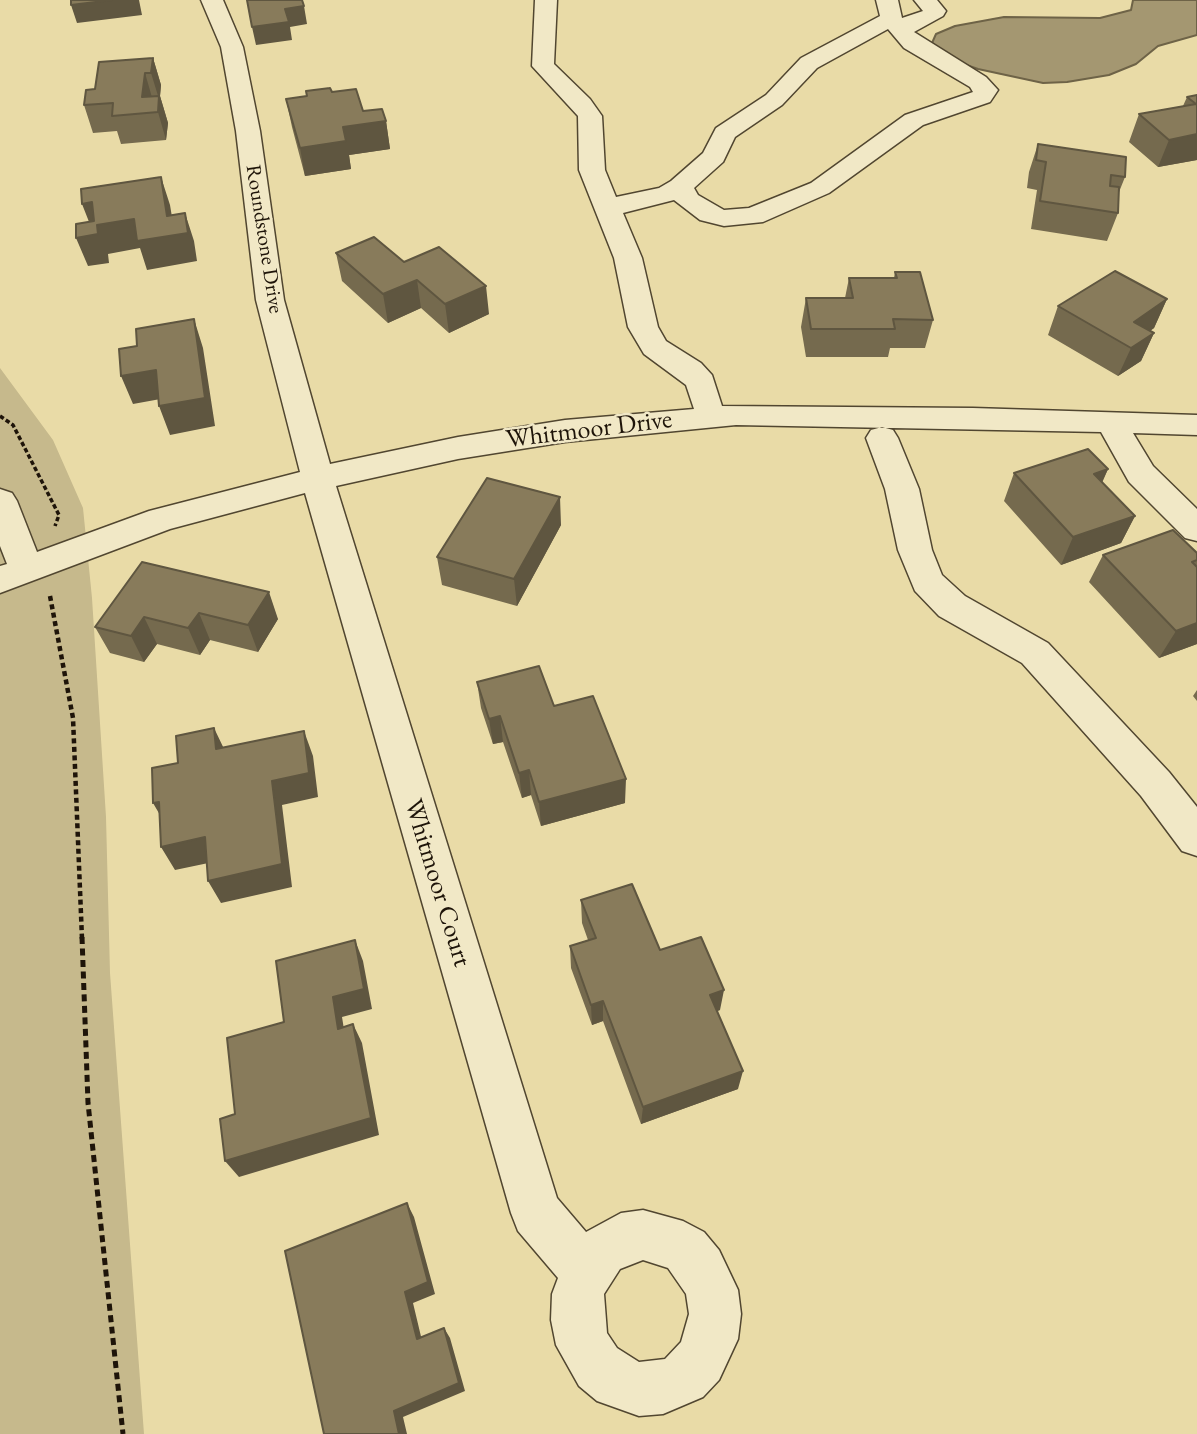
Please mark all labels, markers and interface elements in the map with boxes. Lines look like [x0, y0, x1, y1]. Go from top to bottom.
street label: Roundstone Drive [240, 163, 288, 315]
street label: Whitmoor Drive [504, 404, 674, 456]
street label: Whitmoor Court [397, 795, 477, 971]

